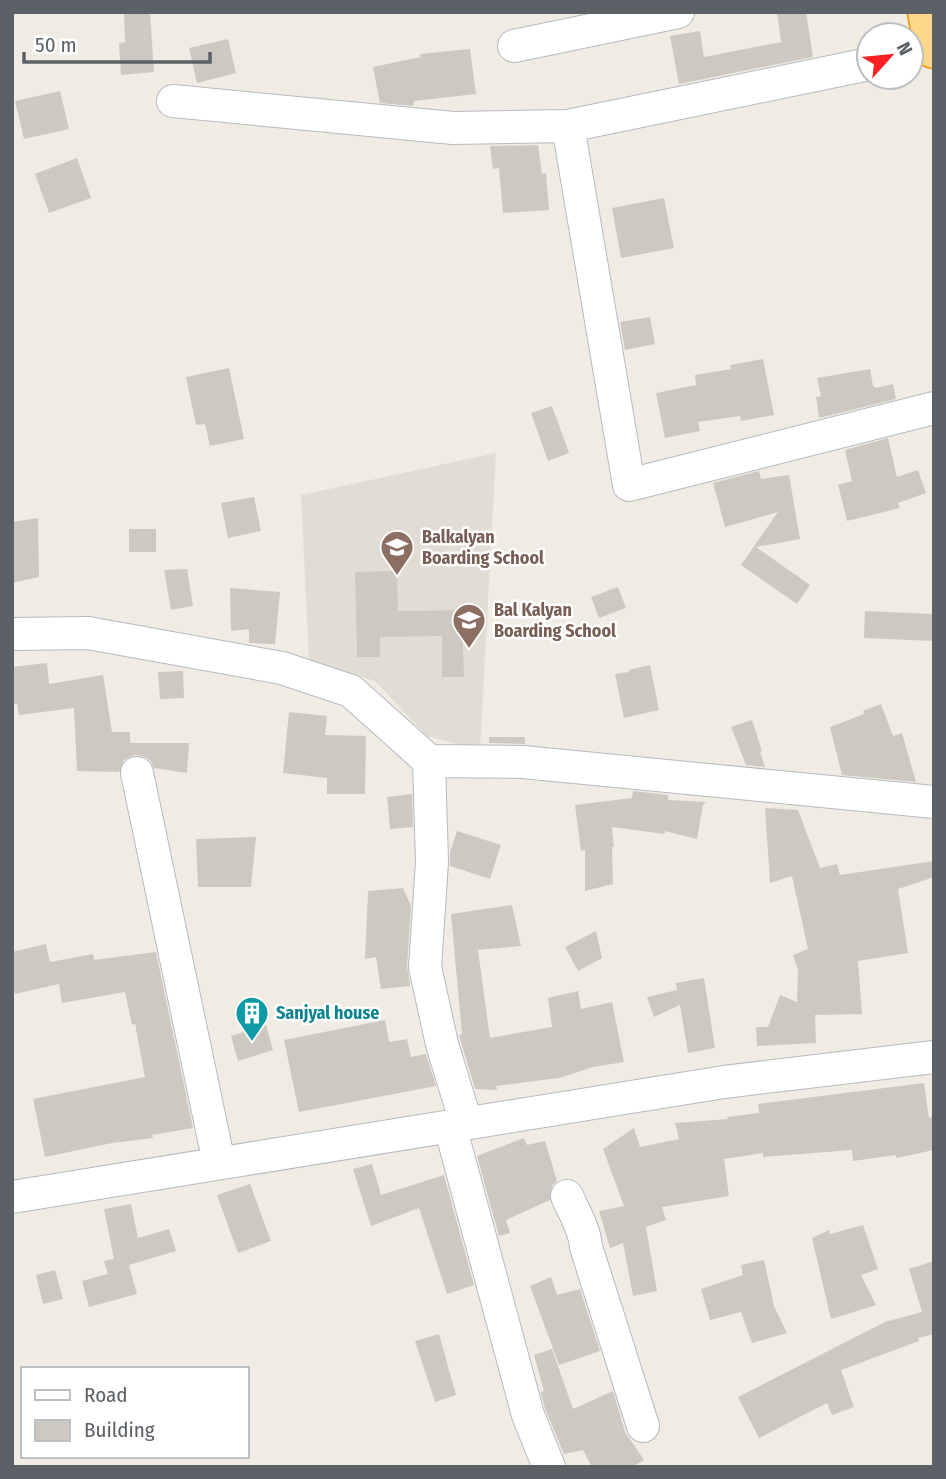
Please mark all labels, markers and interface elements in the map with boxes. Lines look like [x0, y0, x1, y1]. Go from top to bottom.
scale bar [24, 21, 210, 65]
north arrow [855, 21, 925, 91]
text: 50 m [35, 32, 77, 58]
text: N [892, 38, 918, 59]
place label: Balkalyan Boarding School [422, 526, 544, 569]
school or university icon: Balkalyan Boarding School [378, 528, 416, 577]
place label: Bal Kalyan Boarding School [494, 599, 616, 642]
school or university icon: Bal Kalyan Boarding School [450, 601, 488, 650]
building icon: Sanjyal house [233, 994, 271, 1043]
place label: Sanjyal house [276, 1002, 379, 1024]
legend [21, 1367, 248, 1458]
text: Road [84, 1382, 128, 1408]
text: Building [84, 1417, 155, 1443]

